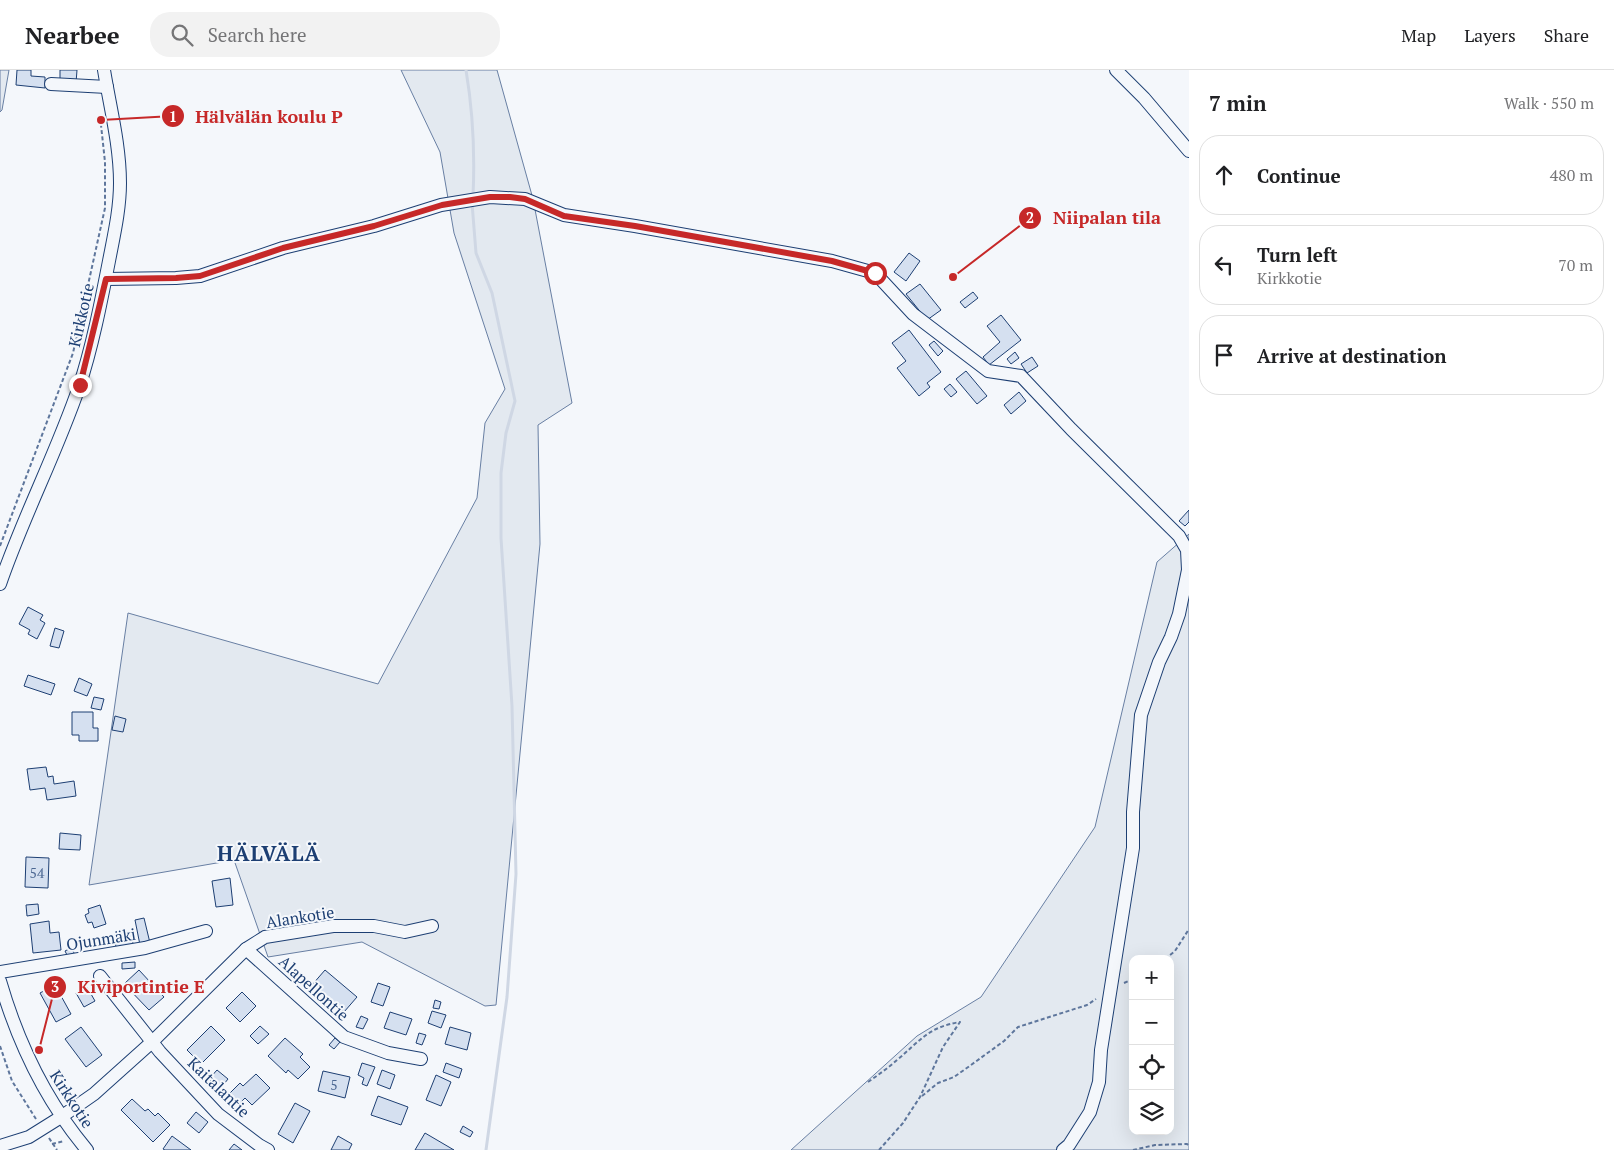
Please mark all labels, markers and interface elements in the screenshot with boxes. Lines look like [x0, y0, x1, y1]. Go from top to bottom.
search box [150, 12, 500, 57]
text: Nearbee [25, 19, 120, 51]
icon: search [168, 21, 196, 49]
text: Search here [208, 22, 307, 47]
text: Map [1401, 23, 1436, 47]
text: Layers [1464, 23, 1516, 47]
text: Share [1544, 23, 1589, 47]
text: 7 min [1209, 89, 1266, 117]
text: Walk · 550 m [1504, 92, 1594, 114]
callout: Hälvälän koulu P [160, 100, 353, 133]
text: Hälvälän koulu P [195, 104, 343, 128]
text: 1 [169, 106, 177, 126]
icon: ahead [1210, 161, 1238, 189]
text: Continue [1257, 163, 1341, 188]
text: 480 m [1550, 164, 1593, 186]
callout: Niipalan tila [1018, 201, 1171, 234]
text: Niipalan tila [1053, 205, 1161, 229]
text: 2 [1026, 207, 1034, 227]
text: Turn left [1257, 242, 1338, 267]
icon: left [1210, 251, 1238, 279]
text: 70 m [1558, 254, 1593, 276]
route start [864, 262, 887, 285]
text: Kirkkotie [1257, 267, 1322, 289]
street label: Kirkkotie [63, 281, 99, 349]
icon: arrive [1210, 341, 1238, 369]
text: Arrive at destination [1257, 343, 1446, 368]
route end [69, 374, 92, 397]
district label: HÄLVÄLÄ [217, 839, 321, 867]
house number: 54 [30, 863, 45, 882]
street label: Alankotie [264, 901, 336, 933]
street label: Ojunmäki [65, 923, 138, 955]
street label: Alapellontie [274, 950, 354, 1026]
map controls [1129, 955, 1174, 1135]
button: + [1129, 955, 1174, 1000]
callout: Kiviportintie E [42, 970, 215, 1003]
text: Kiviportintie E [77, 974, 205, 998]
text: 3 [51, 976, 59, 996]
button: − [1129, 1000, 1174, 1045]
button: locate [1129, 1045, 1174, 1090]
street label: Kaitalantie [183, 1052, 255, 1122]
street label: Kirkkotie [45, 1066, 99, 1132]
house number: 5 [330, 1075, 338, 1094]
button: layers [1129, 1090, 1174, 1135]

